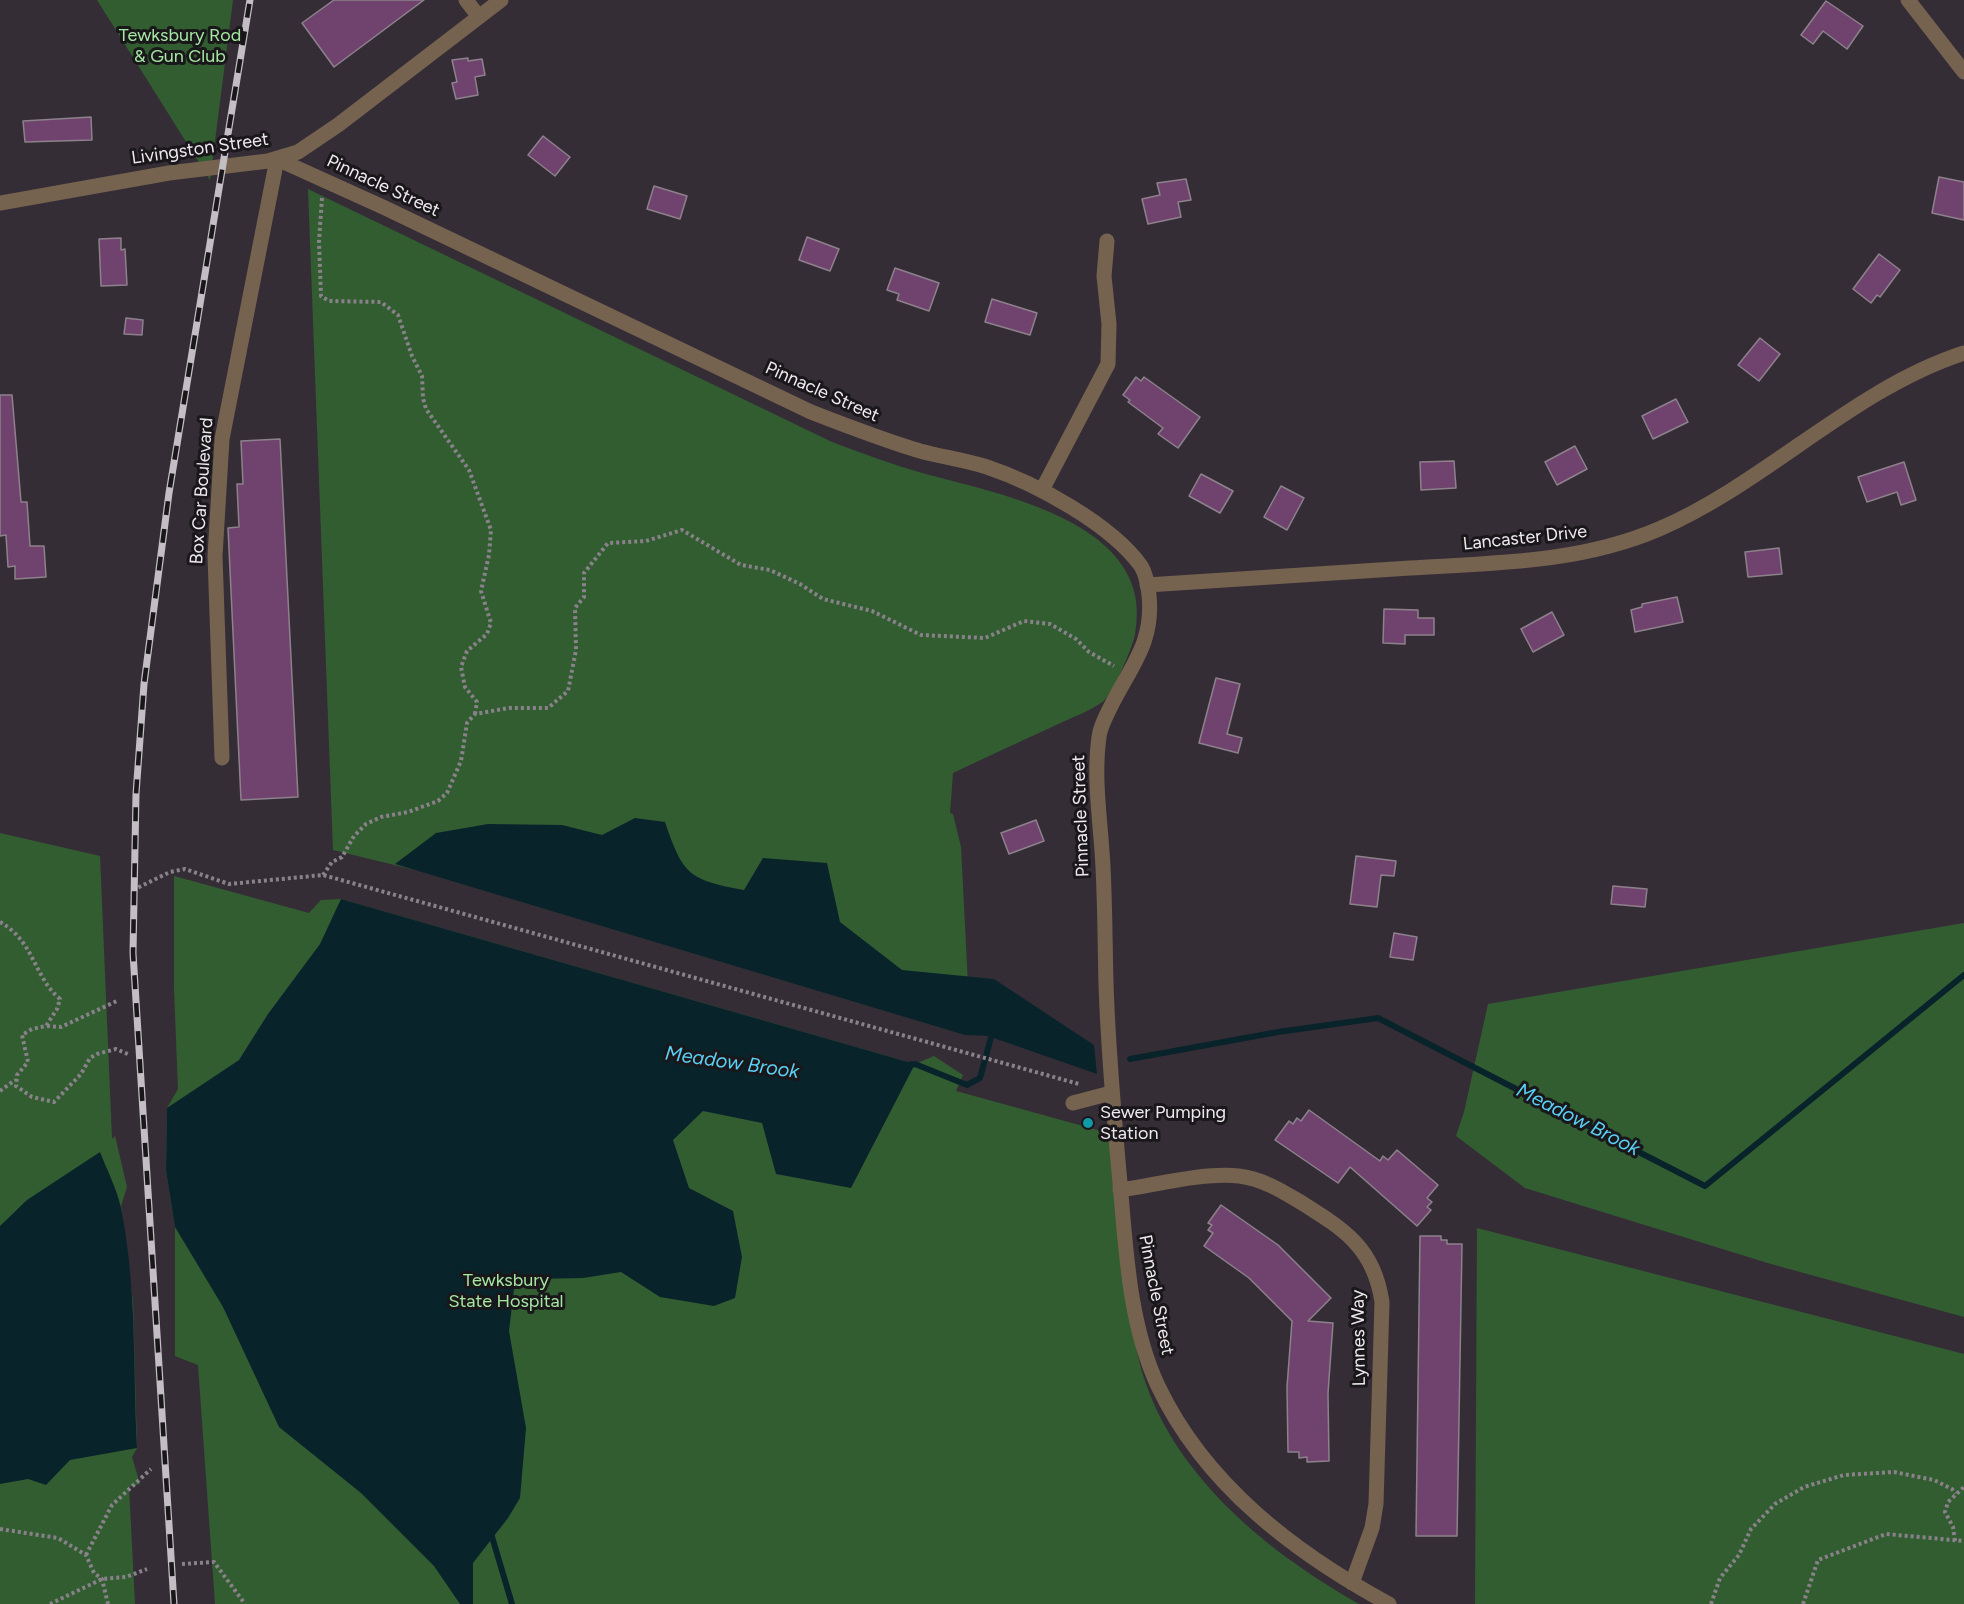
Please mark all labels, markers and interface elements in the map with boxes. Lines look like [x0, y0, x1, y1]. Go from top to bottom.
park label: Tewksbury Rod & Gun Club [119, 25, 241, 68]
street label: Livingston Street [130, 129, 270, 169]
street label: Pinnacle Street [323, 150, 443, 222]
street label: Pinnacle Street [762, 357, 882, 427]
street label: Box Car Boulevard [186, 417, 218, 565]
street label: Lancaster Drive [1462, 521, 1588, 555]
street label: Pinnacle Street [1068, 755, 1094, 877]
water label: Meadow Brook [663, 1042, 801, 1084]
water label: Meadow Brook [1512, 1079, 1644, 1161]
place label: Sewer Pumping Station [1100, 1102, 1226, 1144]
marker: Sewer Pumping Station [1081, 1116, 1095, 1130]
street label: Pinnacle Street [1134, 1233, 1178, 1357]
park label: Tewksbury State Hospital [448, 1270, 564, 1312]
street label: Lynnes Way [1347, 1290, 1371, 1386]

